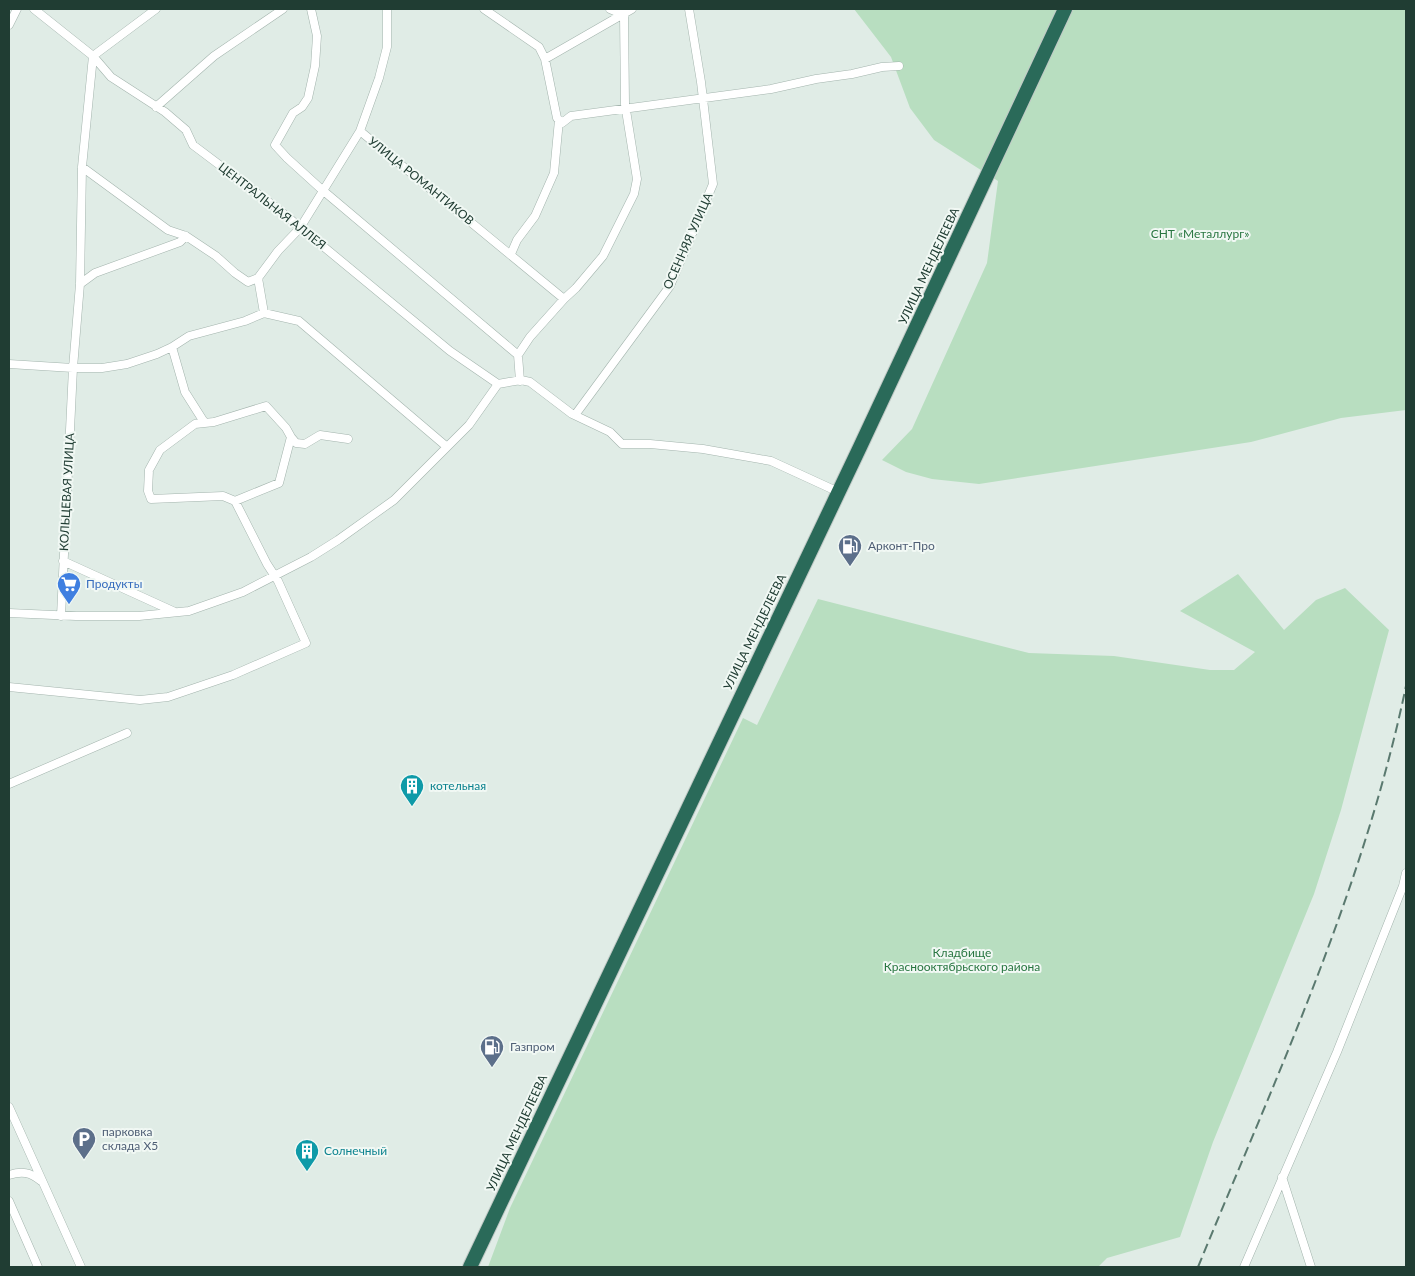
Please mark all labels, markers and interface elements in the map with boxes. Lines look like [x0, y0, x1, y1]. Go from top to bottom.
street label: УЛИЦА РОМАНТИКОВ [365, 133, 477, 228]
street label: ЦЕНТРАЛЬНАЯ АЛЛЕЯ [216, 159, 329, 252]
street label: ОСЕННЯЯ УЛИЦА [660, 189, 716, 291]
street label: УЛИЦА МЕНДЕЛЕЕВА [895, 204, 963, 327]
park label: СНТ «Металлург» [1151, 226, 1249, 241]
street label: КОЛЬЦЕВАЯ УЛИЦА [56, 432, 77, 551]
fuel station icon: Арконт-Про [837, 533, 863, 567]
place label: Арконт-Про [868, 538, 935, 553]
supermarket icon: Продукты [56, 571, 82, 605]
street label: УЛИЦА МЕНДЕЛЕЕВА [720, 571, 790, 692]
place label: Продукты [86, 576, 142, 591]
building icon: котельная [399, 773, 425, 807]
place label: котельная [430, 778, 486, 793]
park label: Кладбище Краснооктябрьского района [884, 945, 1040, 974]
fuel station icon: Газпром [479, 1034, 505, 1068]
place label: Газпром [510, 1039, 555, 1054]
street label: УЛИЦА МЕНДЕЛЕЕВА [483, 1071, 551, 1194]
place label: парковка склада X5 [102, 1124, 158, 1153]
parking icon: парковка склада X5 [71, 1126, 97, 1160]
building icon: Солнечный [294, 1138, 320, 1172]
place label: Солнечный [324, 1143, 387, 1158]

